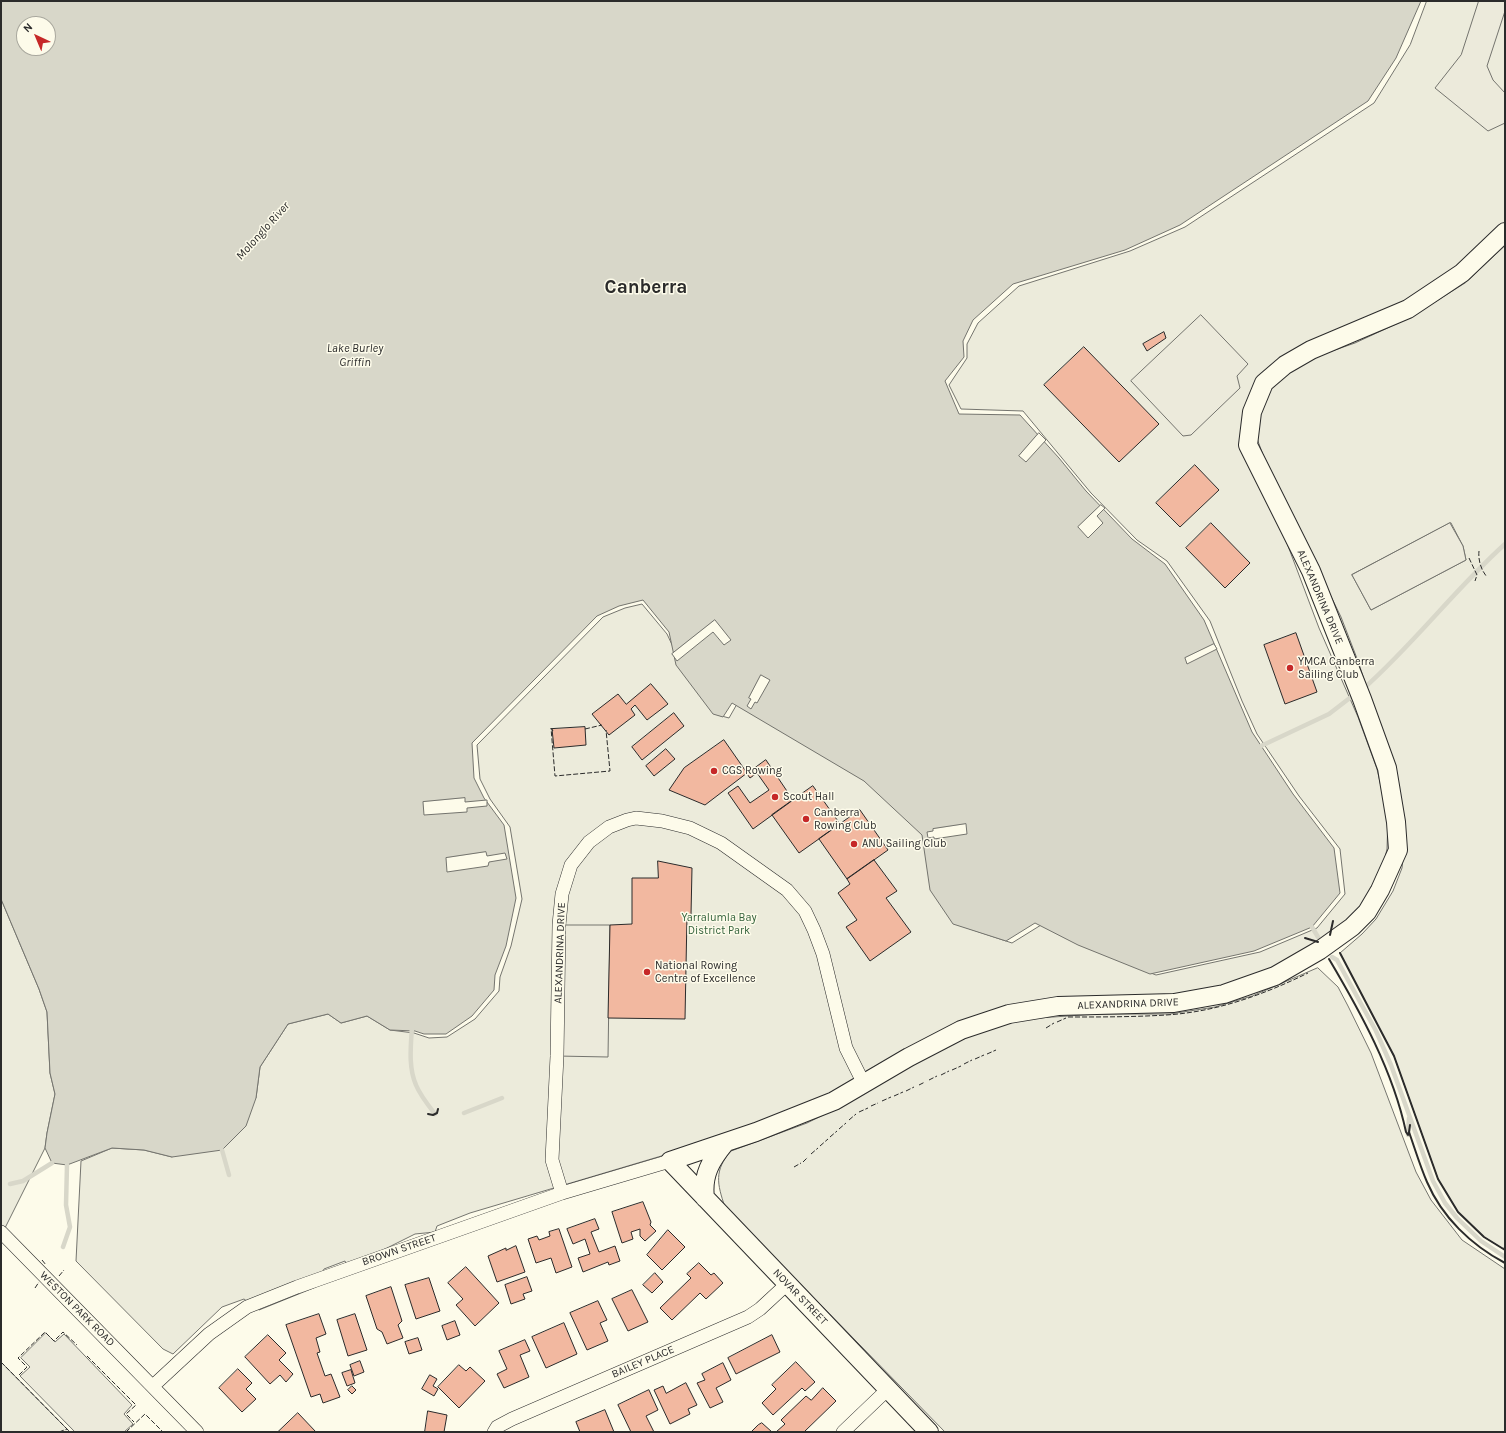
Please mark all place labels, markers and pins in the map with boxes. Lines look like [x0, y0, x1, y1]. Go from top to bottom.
place label: YMCA Canberra Sailing Club [1298, 655, 1375, 681]
marker: YMCA Canberra Sailing Club [1285, 663, 1295, 673]
place label: CGS Rowing [722, 764, 782, 778]
marker: CGS Rowing [709, 766, 719, 776]
place label: Scout Hall [783, 790, 834, 804]
marker: Scout Hall [770, 792, 780, 802]
place label: Canberra Rowing Club [814, 806, 876, 832]
marker: Canberra Rowing Club [801, 814, 811, 824]
place label: ANU Sailing Club [862, 837, 946, 851]
marker: ANU Sailing Club [849, 839, 859, 849]
place label: National Rowing Centre of Excellence [655, 959, 756, 985]
marker: National Rowing Centre of Excellence [642, 967, 652, 977]

